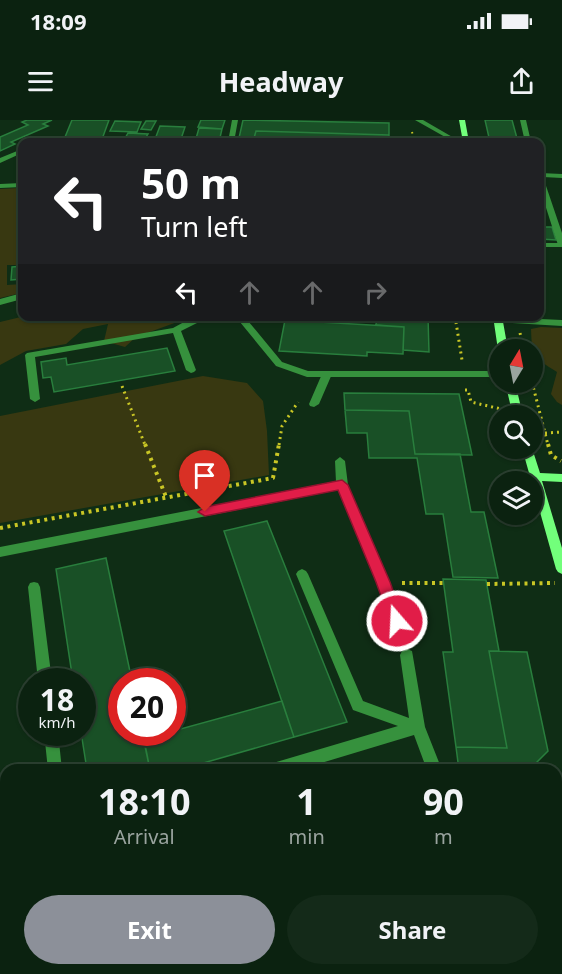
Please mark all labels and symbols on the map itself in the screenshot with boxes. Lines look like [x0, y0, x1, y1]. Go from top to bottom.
north arrow [489, 339, 543, 393]
pin [179, 450, 230, 512]
position arrow [365, 589, 429, 653]
speed limit sign: 20 [108, 668, 186, 746]

